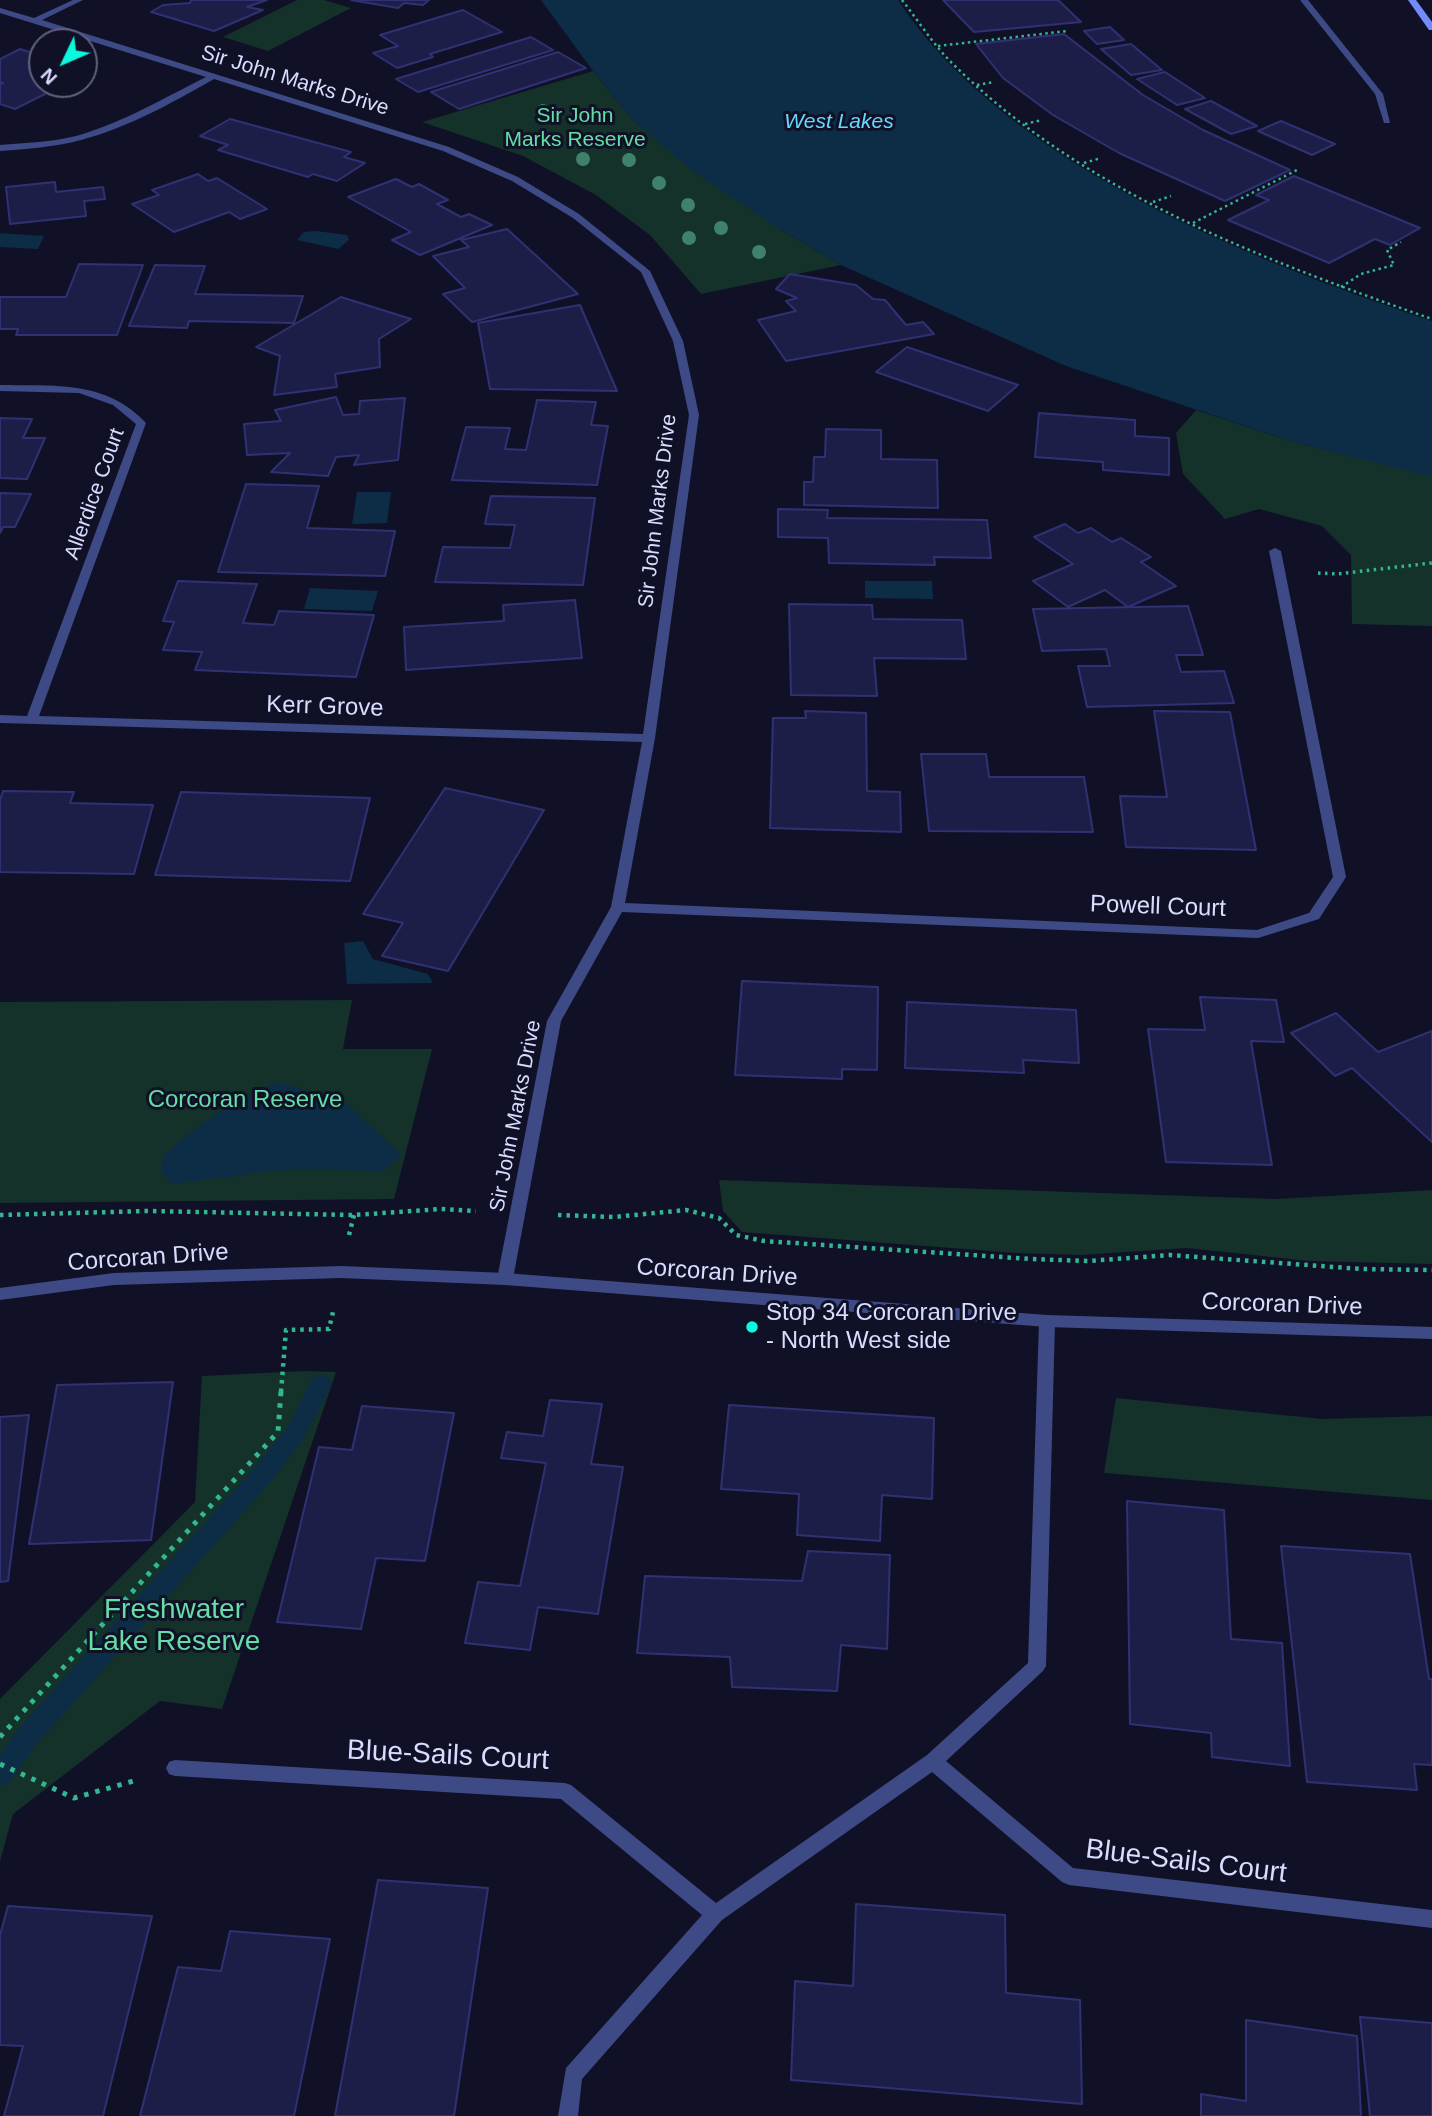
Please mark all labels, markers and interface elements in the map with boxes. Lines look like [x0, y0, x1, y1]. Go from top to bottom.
north arrow [28, 28, 98, 98]
street label: Sir John Marks Drive [198, 40, 392, 122]
text: N [37, 64, 61, 89]
park label: Sir John Marks Reserve [504, 103, 646, 153]
water label: West Lakes [784, 109, 894, 135]
street label: Sir John Marks Drive [634, 413, 682, 609]
street label: Allerdice Court [60, 425, 130, 563]
street label: Kerr Grove [266, 691, 384, 723]
street label: Powell Court [1090, 890, 1226, 924]
street label: Sir John Marks Drive [485, 1018, 547, 1214]
park label: Corcoran Reserve [148, 1086, 342, 1114]
street label: Corcoran Drive [67, 1238, 229, 1278]
street label: Corcoran Drive [636, 1253, 798, 1293]
street label: Corcoran Drive [1201, 1288, 1363, 1322]
place label: Stop 34 Corcoran Drive - North West side [766, 1299, 1017, 1355]
marker: Stop 34 Corcoran Drive - North West side [744, 1319, 760, 1335]
park label: Freshwater Lake Reserve [88, 1593, 260, 1659]
street label: Blue-Sails Court [346, 1734, 550, 1778]
street label: Blue-Sails Court [1084, 1833, 1288, 1891]

